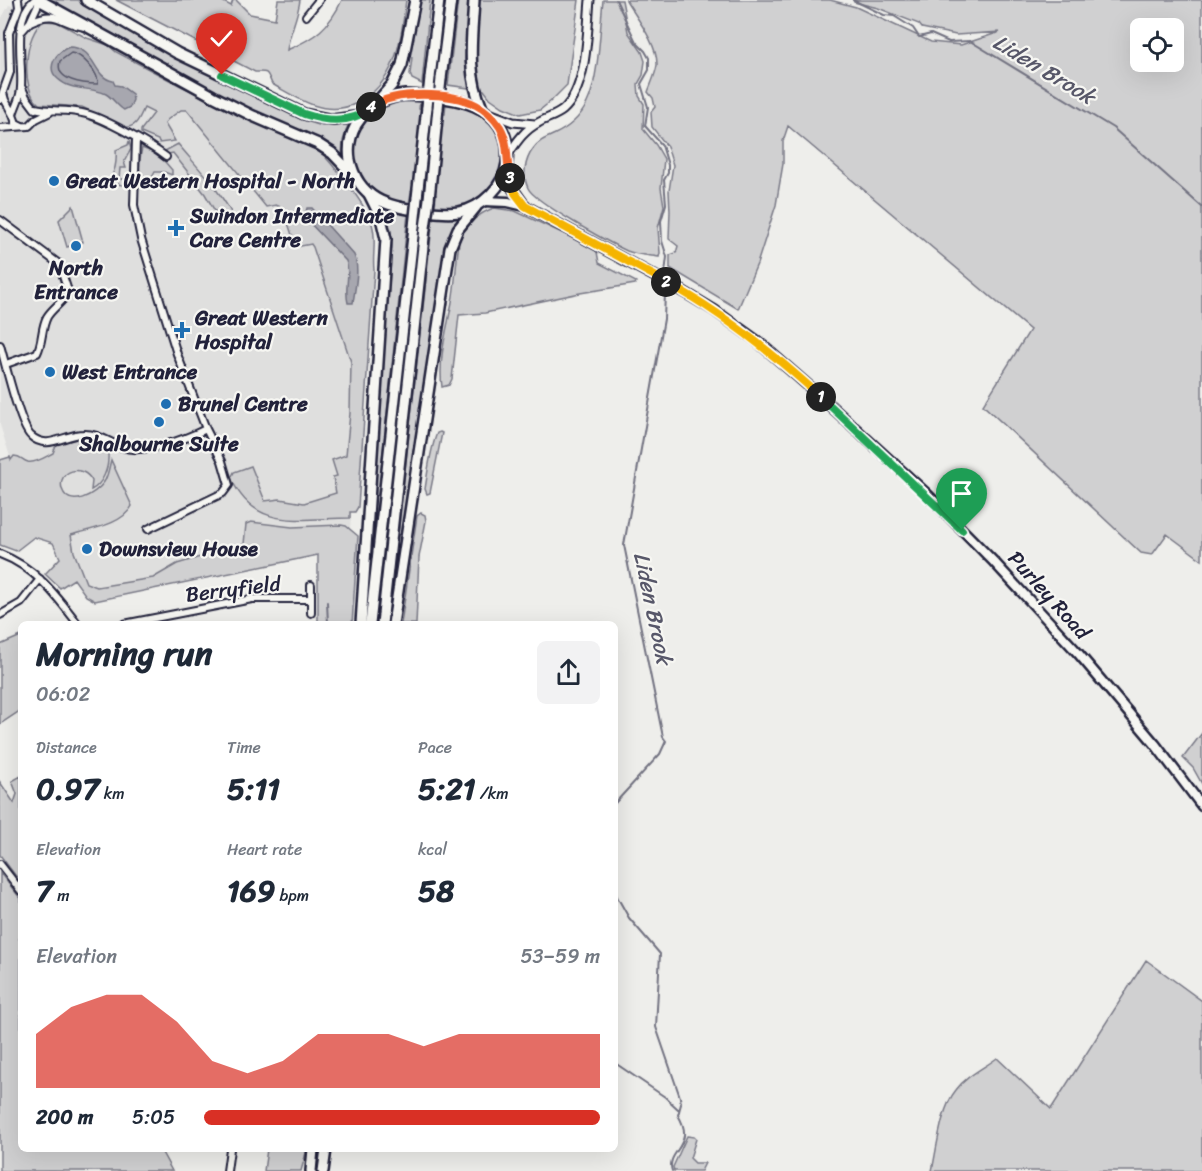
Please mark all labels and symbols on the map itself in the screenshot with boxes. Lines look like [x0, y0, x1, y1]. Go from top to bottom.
pin [196, 13, 247, 75]
water label: Liden Brook [985, 23, 1106, 117]
pin: 4 [356, 92, 386, 122]
place label: Great Western Hospital - North [65, 162, 355, 200]
pin: 3 [495, 163, 525, 193]
marker: Great Western Hospital - North [47, 174, 61, 188]
place label: Swindon Intermediate Care Centre [189, 197, 395, 259]
marker: Swindon Intermediate Care Centre [167, 219, 185, 237]
marker: North Entrance [69, 239, 83, 253]
place label: North Entrance [34, 249, 118, 311]
pin: 2 [651, 267, 681, 297]
place label: Great Western Hospital [194, 299, 328, 361]
marker: Great Western Hospital [173, 321, 191, 339]
place label: West Entrance [62, 353, 198, 391]
marker: West Entrance [43, 365, 57, 379]
pin: 1 [806, 382, 836, 412]
place label: Brunel Centre [178, 385, 308, 423]
marker: Brunel Centre [159, 397, 173, 411]
marker: Shalbourne Suite [152, 415, 166, 429]
place label: Shalbourne Suite [78, 425, 239, 463]
pin [936, 468, 987, 530]
place label: Downsview House [99, 530, 259, 568]
street label: Purley Road [998, 541, 1101, 650]
marker: Downsview House [80, 542, 94, 556]
water label: Liden Brook [622, 548, 685, 671]
street label: Berryfield [183, 564, 285, 614]

